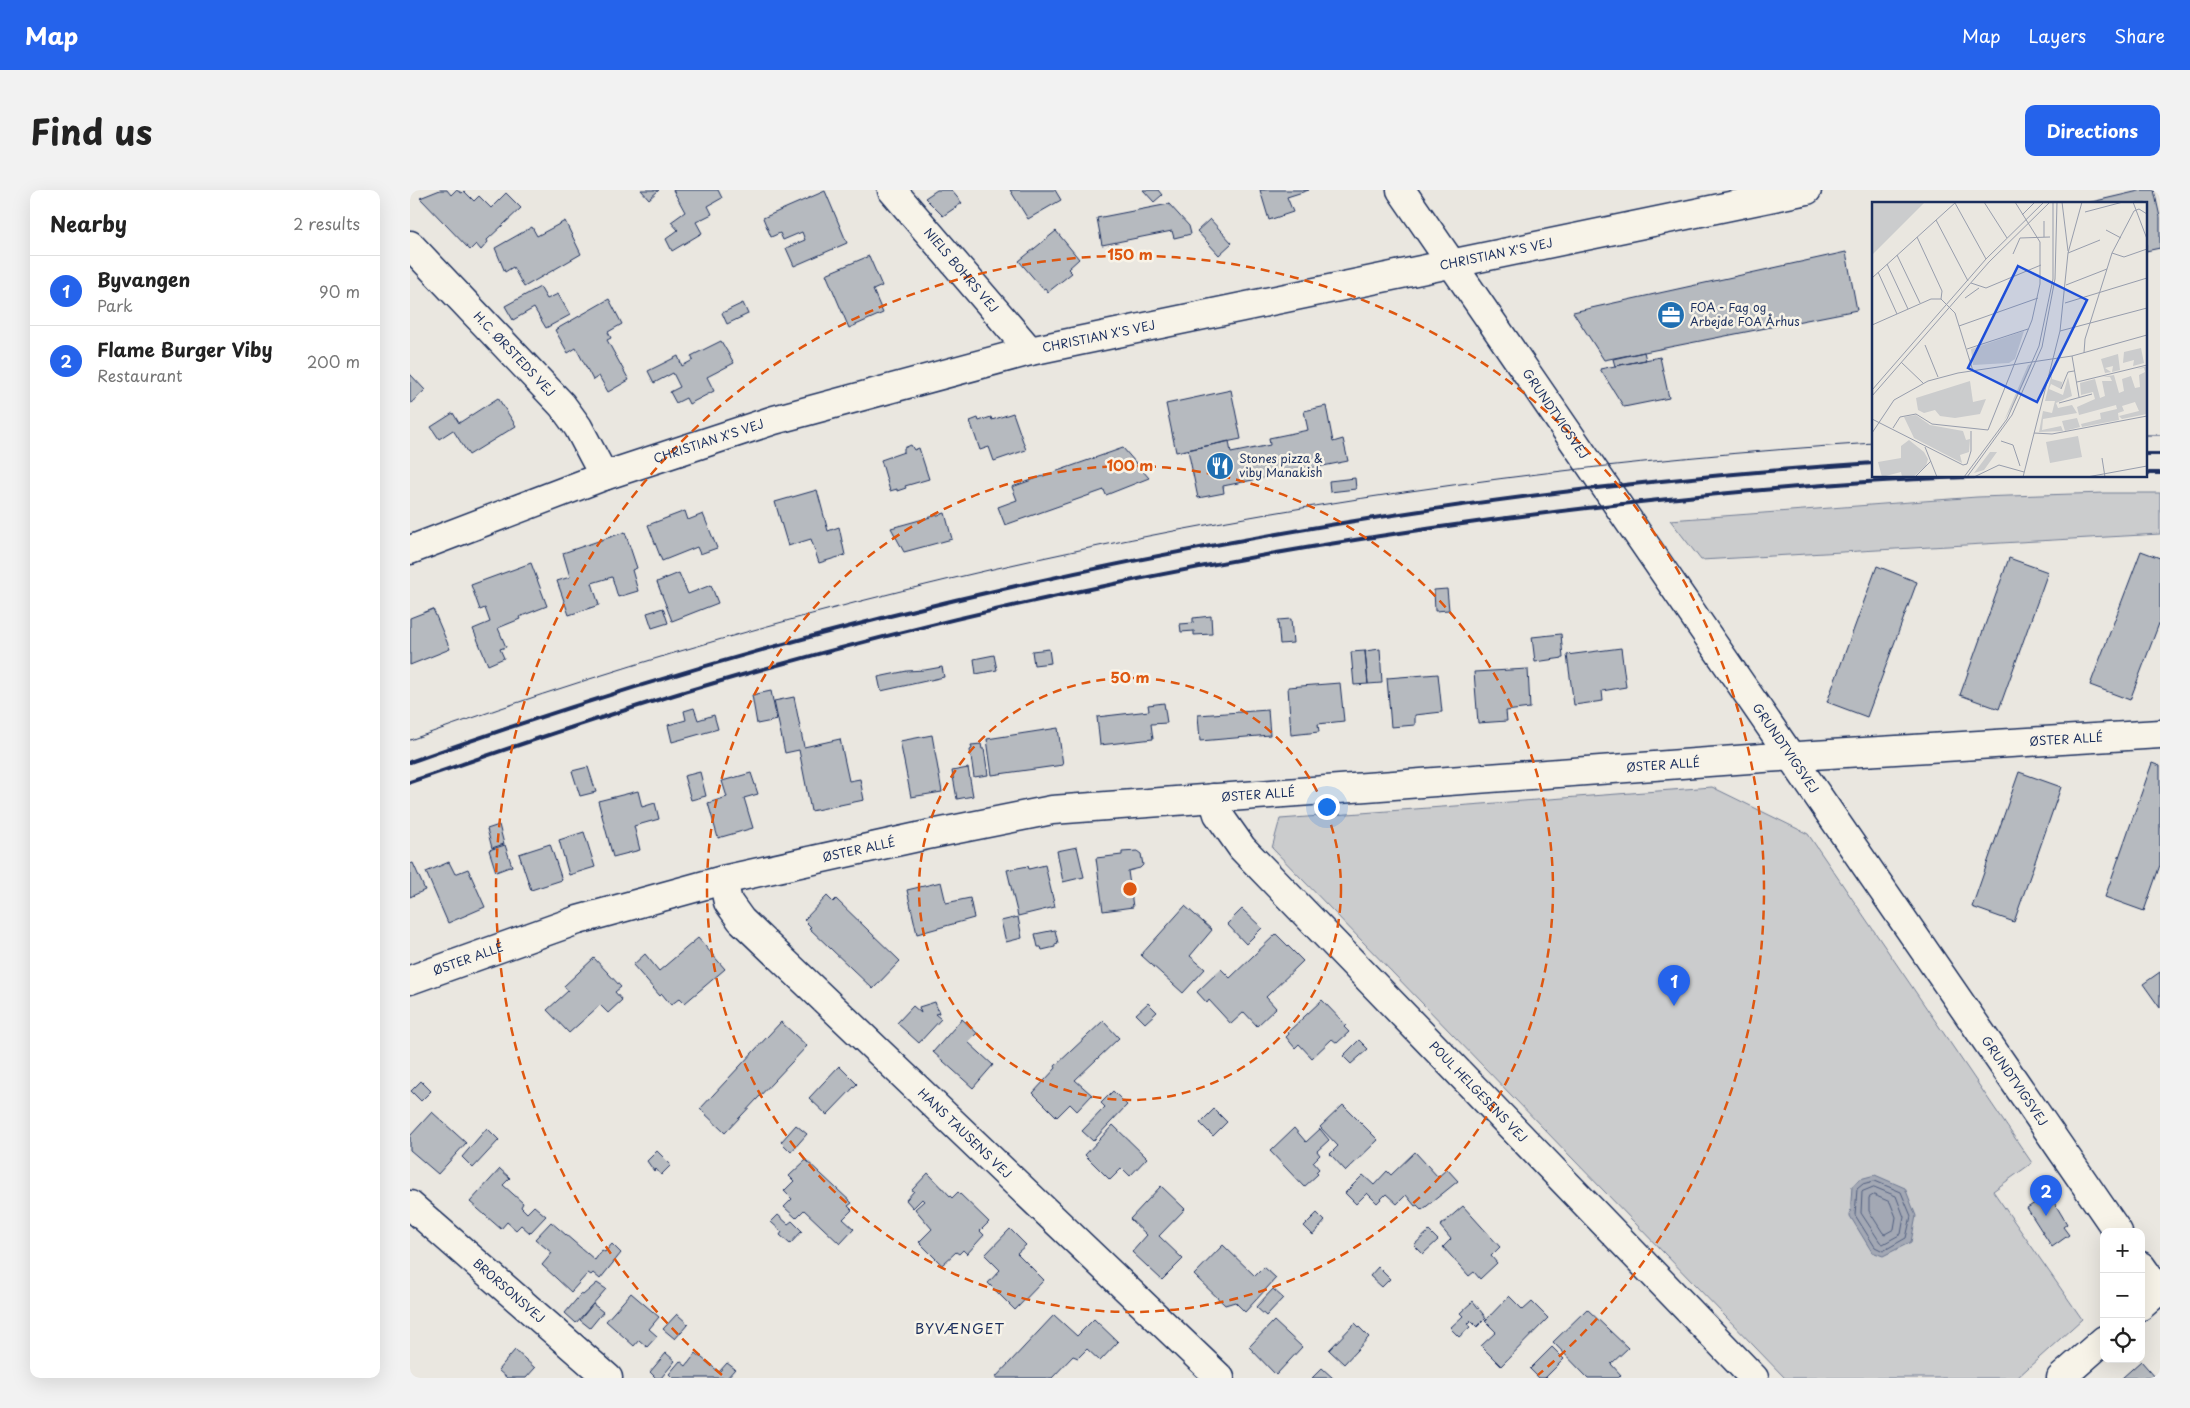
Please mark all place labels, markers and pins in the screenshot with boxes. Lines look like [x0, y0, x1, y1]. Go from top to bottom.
place label: FOA - Fag og Arbejde FOA Århus [1690, 298, 1800, 330]
office icon: FOA - Fag og Arbejde FOA Århus [1656, 300, 1686, 330]
place label: Stones pizza & viby Manakish [1239, 449, 1323, 481]
restaurant icon: Stones pizza & viby Manakish [1205, 451, 1235, 481]
centre of rings [1121, 880, 1139, 898]
pin: 1 [1658, 965, 1690, 1006]
pin: 2 [2030, 1175, 2062, 1216]

